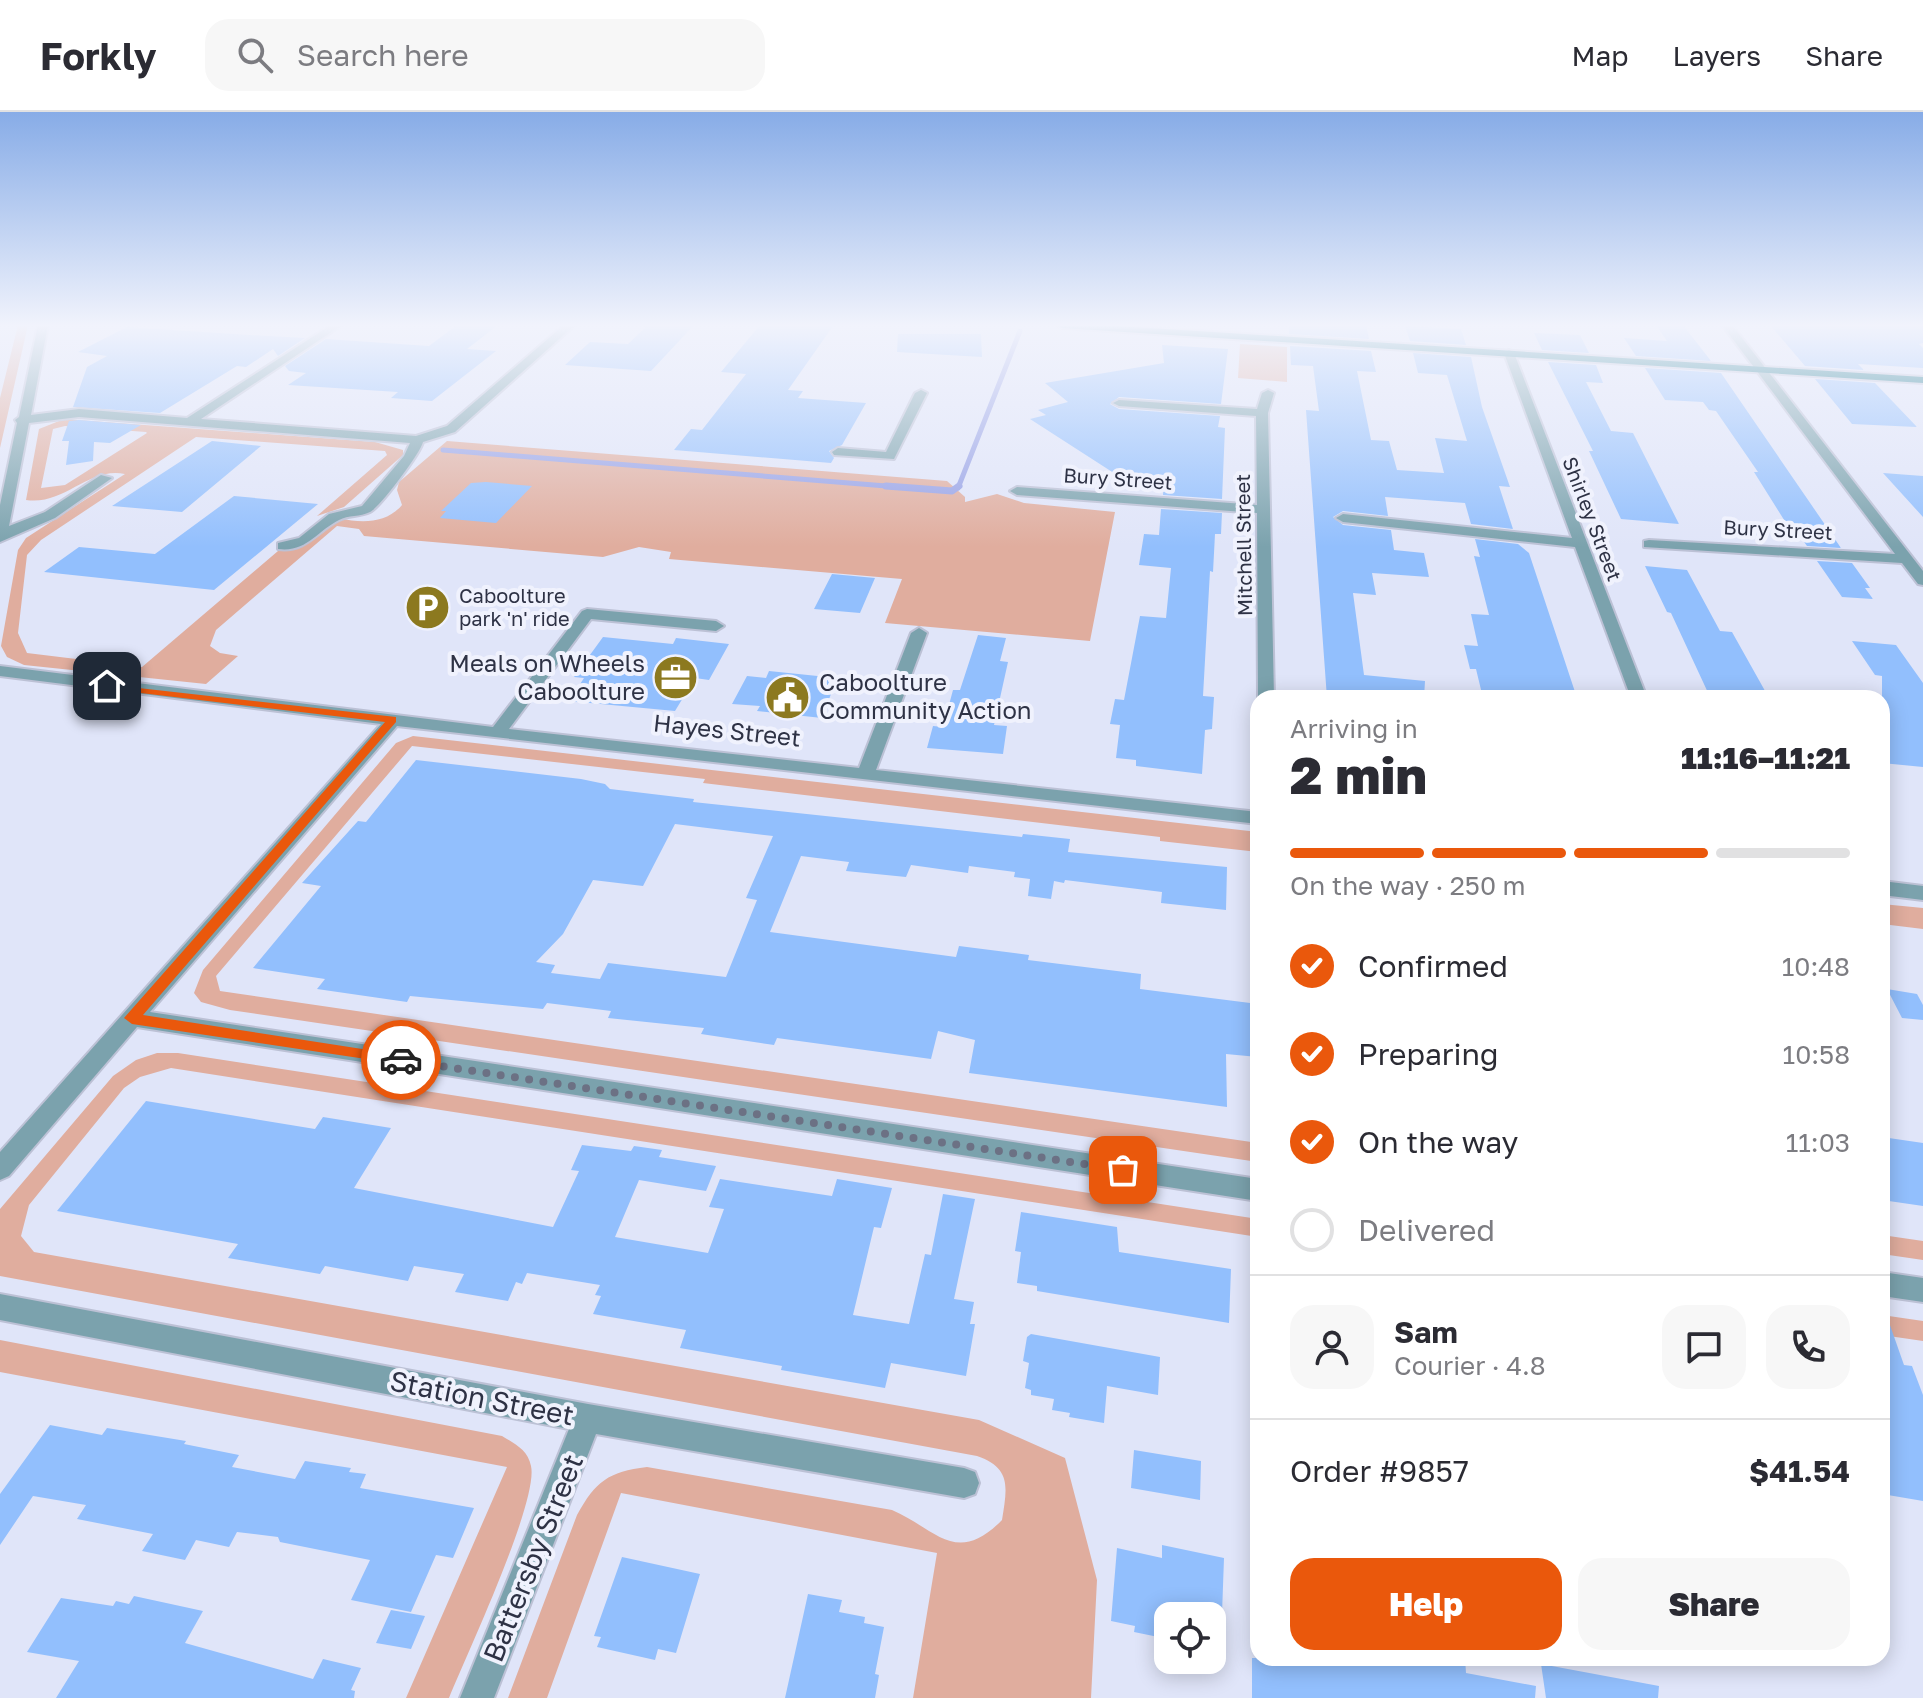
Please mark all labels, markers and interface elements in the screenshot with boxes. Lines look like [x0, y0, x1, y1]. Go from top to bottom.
search box [205, 19, 765, 91]
text: Forkly [40, 33, 157, 78]
icon: search [233, 33, 277, 77]
text: Search here [297, 37, 469, 73]
text: Map [1571, 39, 1629, 72]
text: Layers [1673, 39, 1761, 72]
text: Share [1805, 39, 1883, 72]
street label: Shirley Street [1558, 453, 1628, 584]
street label: Bury Street [1063, 462, 1173, 494]
street label: Mitchell Street [1230, 474, 1256, 616]
street label: Bury Street [1723, 514, 1833, 544]
parking icon: Caboolture park 'n' ride [404, 583, 452, 631]
place label: Caboolture park 'n' ride [459, 583, 570, 630]
place label: Meals on Wheels Caboolture [449, 648, 645, 705]
pin [73, 652, 141, 720]
office icon: Meals on Wheels Caboolture [652, 654, 700, 702]
icon: home [85, 664, 129, 708]
place label: Caboolture Community Action [819, 667, 1032, 724]
public building icon: Caboolture Community Action [764, 673, 812, 721]
street label: Hayes Street [652, 707, 802, 752]
text: Arriving in [1290, 713, 1418, 744]
text: 11:16–11:21 [1681, 740, 1850, 776]
text: 2 min [1290, 743, 1427, 805]
text: On the way · 250 m [1290, 870, 1526, 901]
icon: check [1290, 944, 1334, 988]
text: Confirmed [1358, 948, 1508, 984]
text: 10:48 [1782, 951, 1850, 982]
courier [361, 1020, 441, 1100]
icon: check [1290, 1032, 1334, 1076]
text: Preparing [1358, 1036, 1499, 1072]
icon: car [379, 1038, 423, 1082]
text: 10:58 [1783, 1039, 1850, 1070]
icon: check [1290, 1120, 1334, 1164]
text: On the way [1358, 1124, 1518, 1160]
text: 11:03 [1786, 1127, 1850, 1158]
pin [1089, 1136, 1157, 1204]
icon: bag [1101, 1148, 1145, 1192]
text: Delivered [1358, 1212, 1495, 1248]
button: person [1290, 1305, 1374, 1389]
button: chat [1662, 1305, 1746, 1389]
button: phone [1766, 1305, 1850, 1389]
text: Sam [1394, 1314, 1458, 1350]
text: Courier · 4.8 [1394, 1350, 1546, 1381]
street label: Station Street [387, 1363, 577, 1432]
street label: Battersby Street [476, 1449, 589, 1666]
text: Order #9857 [1290, 1453, 1469, 1489]
text: $41.54 [1749, 1453, 1850, 1489]
button: Help [1290, 1558, 1562, 1650]
button: Share [1578, 1558, 1850, 1650]
map controls [1154, 1602, 1226, 1674]
button: locate [1154, 1602, 1226, 1674]

